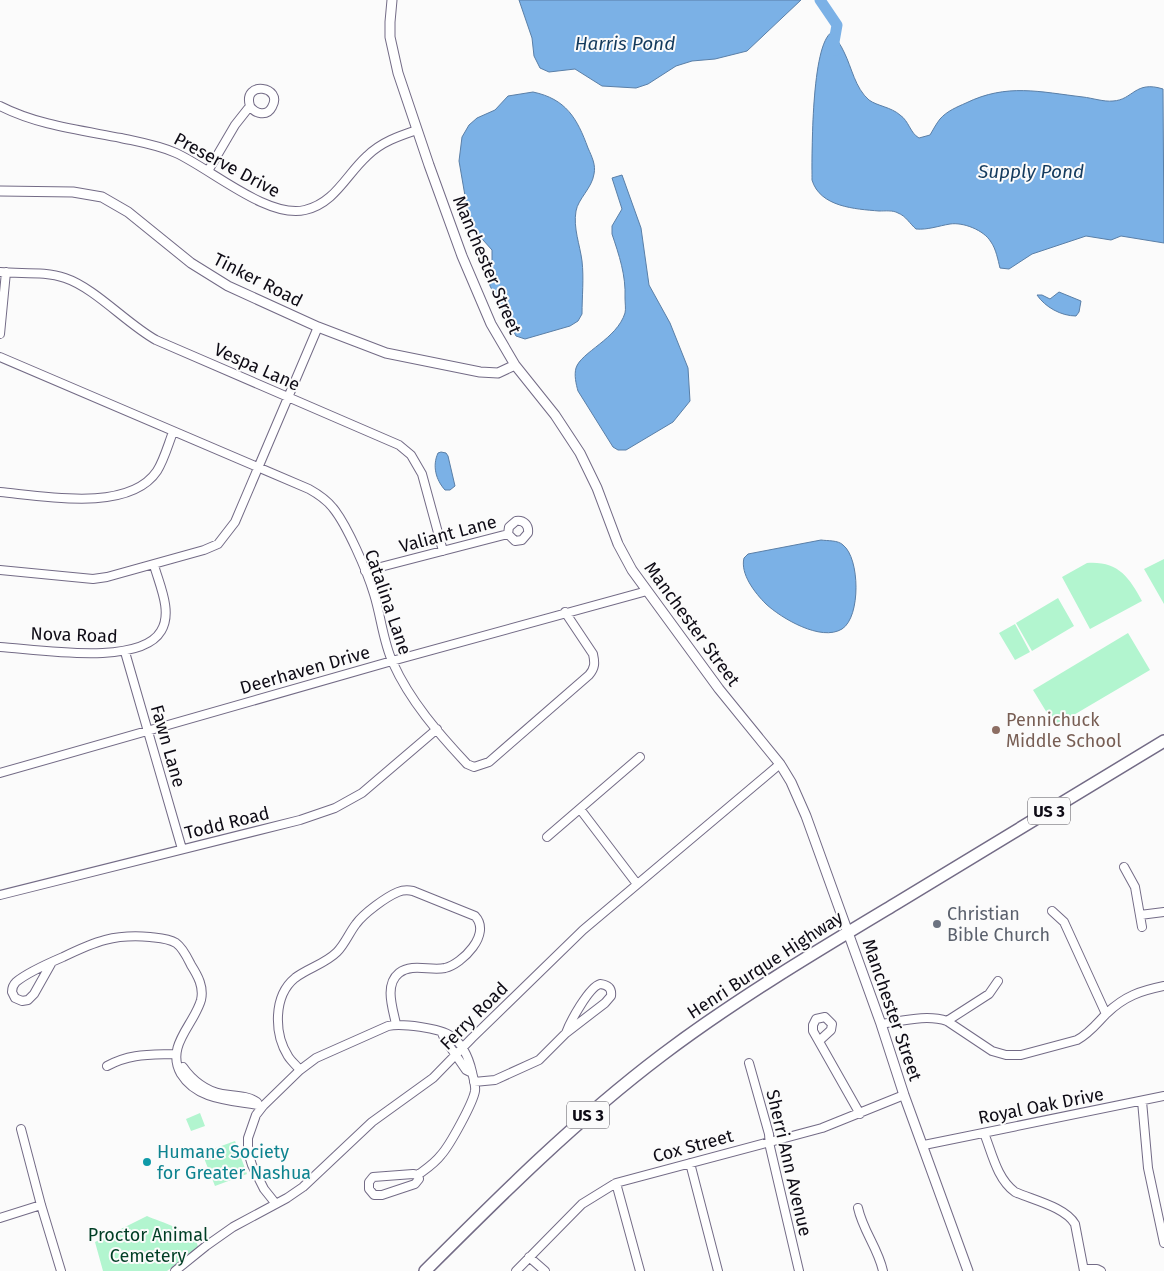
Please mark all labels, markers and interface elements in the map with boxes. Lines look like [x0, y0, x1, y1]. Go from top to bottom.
water label: Harris Pond [575, 32, 675, 55]
street label: Preserve Drive [170, 128, 284, 202]
water label: Supply Pond [977, 160, 1084, 183]
street label: Manchester Street [448, 192, 526, 338]
street label: Tinker Road [210, 248, 306, 312]
street label: Vespa Lane [211, 338, 303, 396]
street label: Valiant Lane [397, 510, 499, 558]
street label: Catalina Lane [360, 546, 416, 658]
street label: Manchester Street [640, 558, 745, 691]
street label: Nova Road [30, 622, 118, 648]
street label: Deerhaven Drive [237, 641, 373, 699]
street label: Fawn Lane [146, 702, 190, 790]
place label: Pennichuck Middle School [1006, 709, 1122, 752]
marker: Pennichuck Middle School [990, 724, 1002, 736]
road number: US 3 [1028, 798, 1070, 824]
street label: Todd Road [182, 802, 272, 844]
place label: Christian Bible Church [947, 903, 1050, 946]
street label: Henri Burque Highway [683, 906, 847, 1024]
marker: Christian Bible Church [931, 918, 943, 930]
street label: Manchester Street [857, 936, 927, 1084]
street label: Ferry Road [435, 977, 513, 1055]
street label: Royal Oak Drive [976, 1083, 1106, 1129]
street label: Sherri Ann Avenue [761, 1088, 817, 1238]
road number: US 3 [567, 1102, 609, 1128]
street label: Cox Street [650, 1125, 736, 1167]
place label: Humane Society for Greater Nashua [157, 1141, 311, 1184]
marker: Humane Society for Greater Nashua [141, 1156, 153, 1168]
park label: Proctor Animal Cemetery [88, 1224, 208, 1267]

